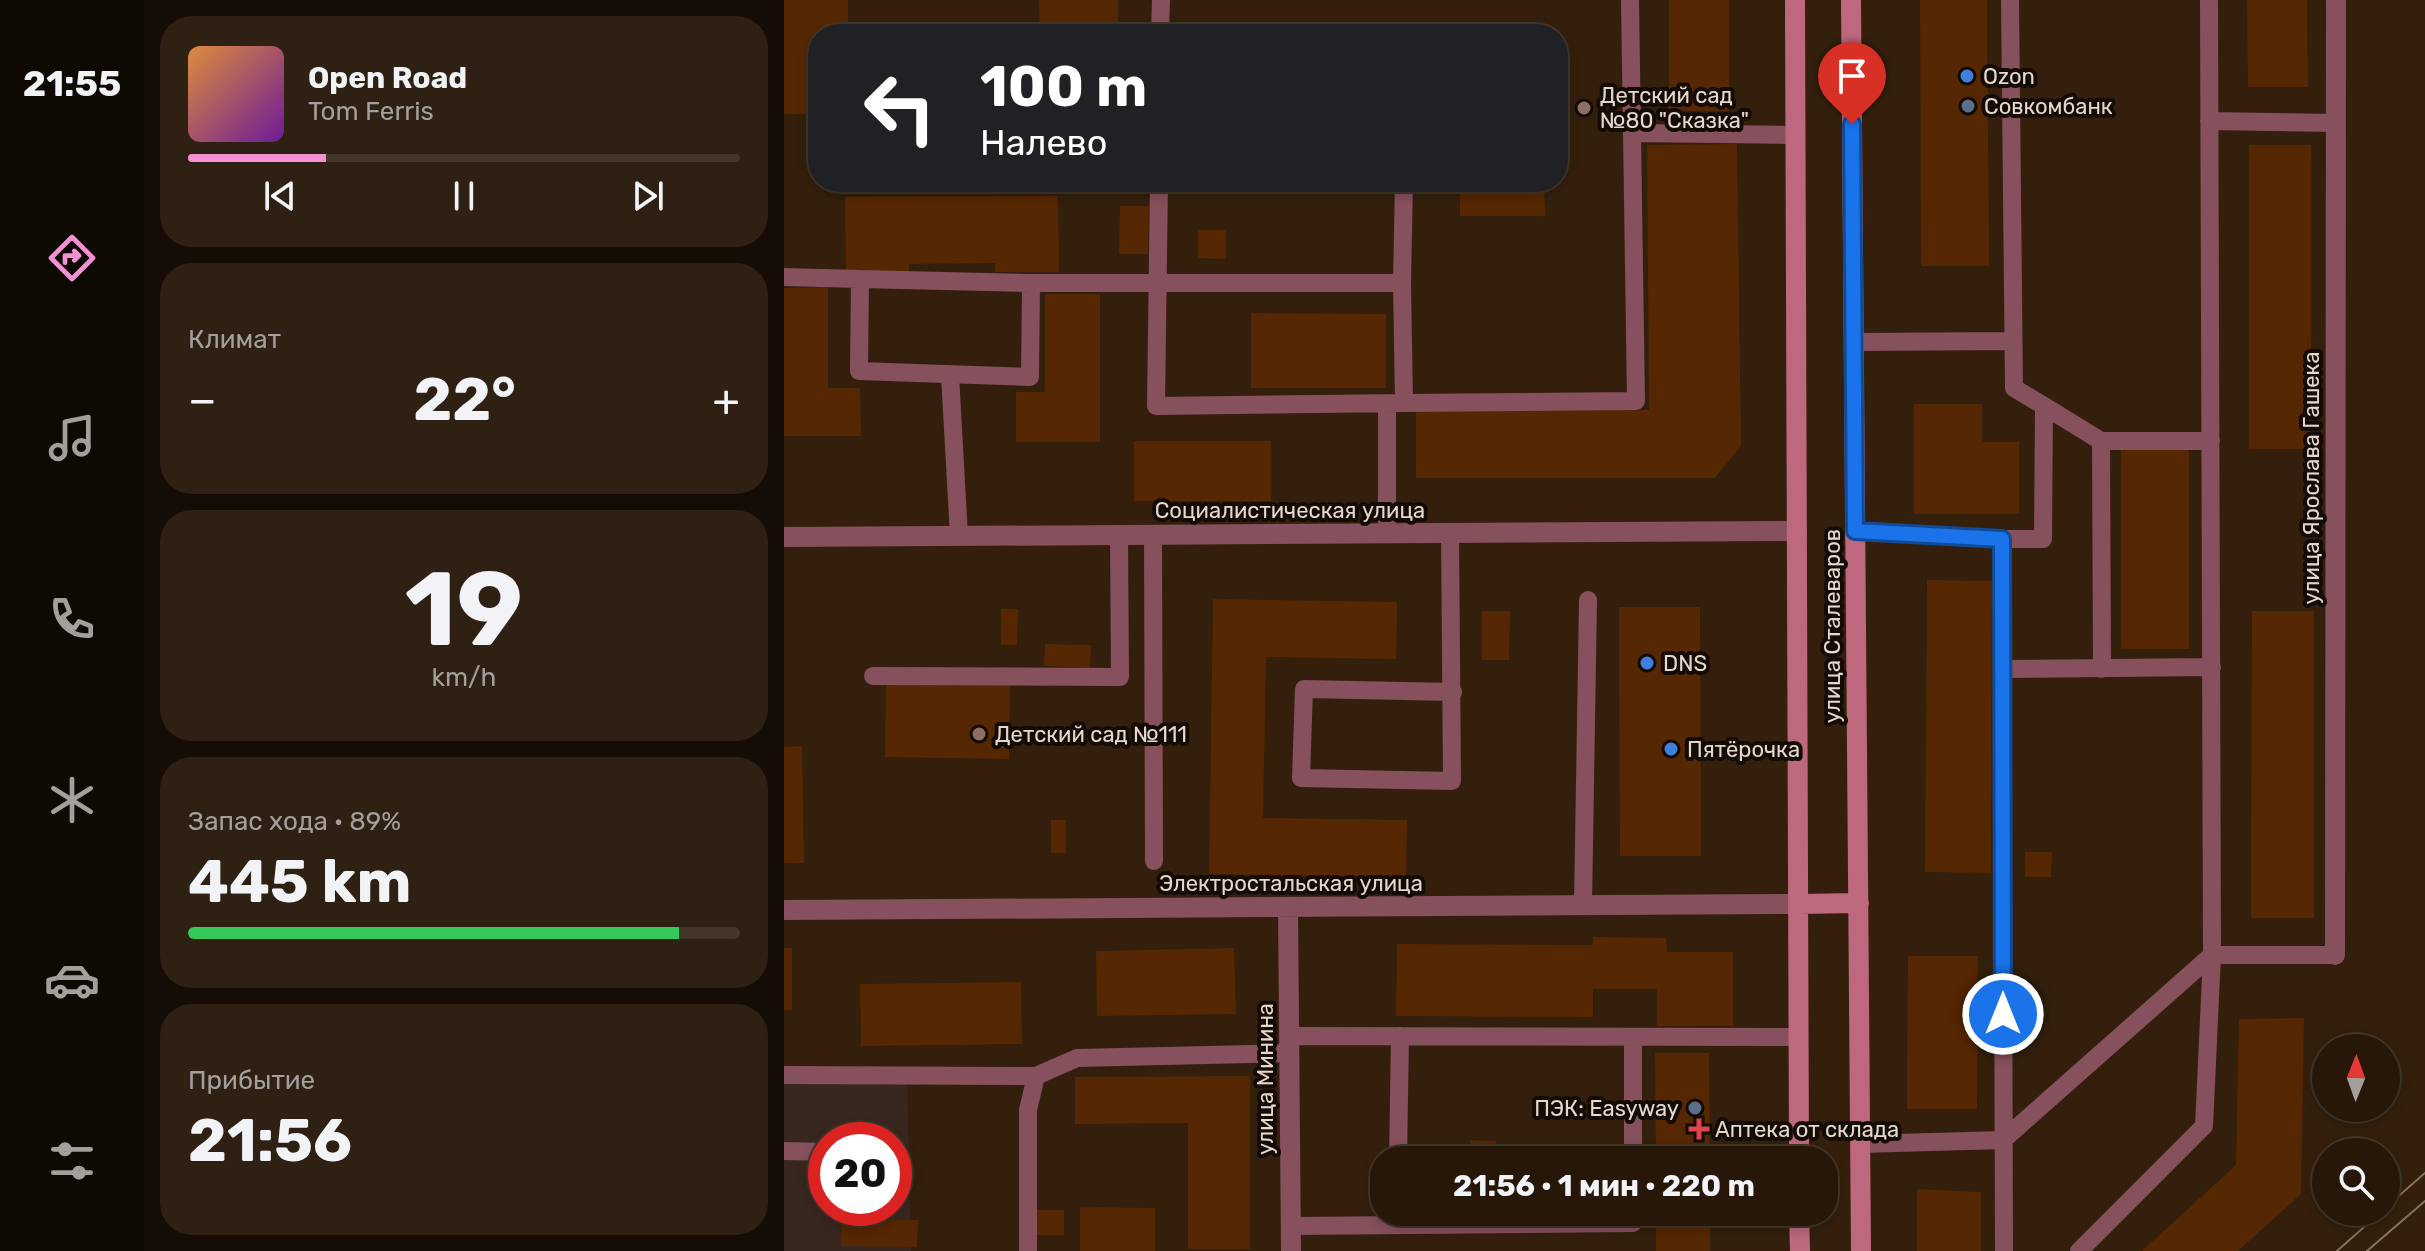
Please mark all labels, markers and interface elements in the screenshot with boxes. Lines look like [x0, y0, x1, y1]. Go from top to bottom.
pin [1818, 42, 1886, 124]
text: 100 m [980, 54, 1147, 120]
icon: arrive [1830, 54, 1874, 98]
icon: left [848, 56, 952, 160]
text: Open Road [308, 60, 467, 96]
text: 21:55 [23, 62, 121, 105]
place label: Ozon [1983, 63, 2035, 90]
marker: Ozon [1958, 67, 1976, 85]
place label: Детский сад №80 "Сказка" [1600, 82, 1749, 134]
place label: Совкомбанк [1984, 93, 2113, 120]
text: Tom Ferris [308, 96, 434, 127]
marker: Совкомбанк [1959, 97, 1977, 115]
marker: Детский сад №80 "Сказка" [1575, 99, 1593, 117]
text: Налево [980, 121, 1107, 164]
icon: previous [258, 174, 302, 218]
icon: pause [442, 174, 486, 218]
icon: next [626, 174, 670, 218]
icon: directions [44, 230, 100, 286]
text: Климат [188, 324, 281, 355]
street label: улица Ярослава Гашека [2298, 351, 2325, 605]
text: 22° [413, 364, 516, 435]
text: − [188, 374, 217, 426]
text: + [713, 374, 740, 426]
icon: music [44, 410, 100, 466]
street label: Социалистическая улица [1155, 497, 1425, 524]
street label: улица Сталеваров [1819, 529, 1846, 723]
text: 19 [405, 548, 523, 671]
icon: phone [44, 591, 100, 647]
place label: DNS [1663, 650, 1707, 677]
marker: DNS [1638, 654, 1656, 672]
text: km/h [432, 662, 496, 693]
place label: Детский сад №111 [995, 721, 1187, 748]
marker: Детский сад №111 [970, 725, 988, 743]
place label: Пятёрочка [1687, 736, 1800, 763]
marker: Пятёрочка [1662, 740, 1680, 758]
icon: climate [44, 772, 100, 828]
text: Запас хода · 89% [188, 806, 401, 837]
text: 445 km [188, 846, 412, 917]
street label: Электростальская улица [1159, 870, 1423, 897]
icon: car [44, 952, 100, 1008]
position arrow [1961, 972, 2045, 1056]
street label: улица Минина [1252, 1003, 1279, 1155]
north arrow [2312, 1034, 2400, 1122]
map controls [2312, 1034, 2400, 1226]
text: Прибытие [188, 1065, 315, 1096]
place label: ПЭК: Easyway [1534, 1095, 1679, 1122]
marker: ПЭК: Easyway [1686, 1099, 1704, 1117]
text: 21:56 [188, 1105, 352, 1176]
place label: Аптека от склада [1715, 1116, 1899, 1143]
marker: Аптека от склада [1690, 1120, 1708, 1138]
speed limit sign: 20 [808, 1122, 912, 1226]
icon: filters [44, 1133, 100, 1189]
button: search [2312, 1138, 2400, 1226]
text: 21:56 · 1 мин · 220 m [1453, 1168, 1755, 1204]

